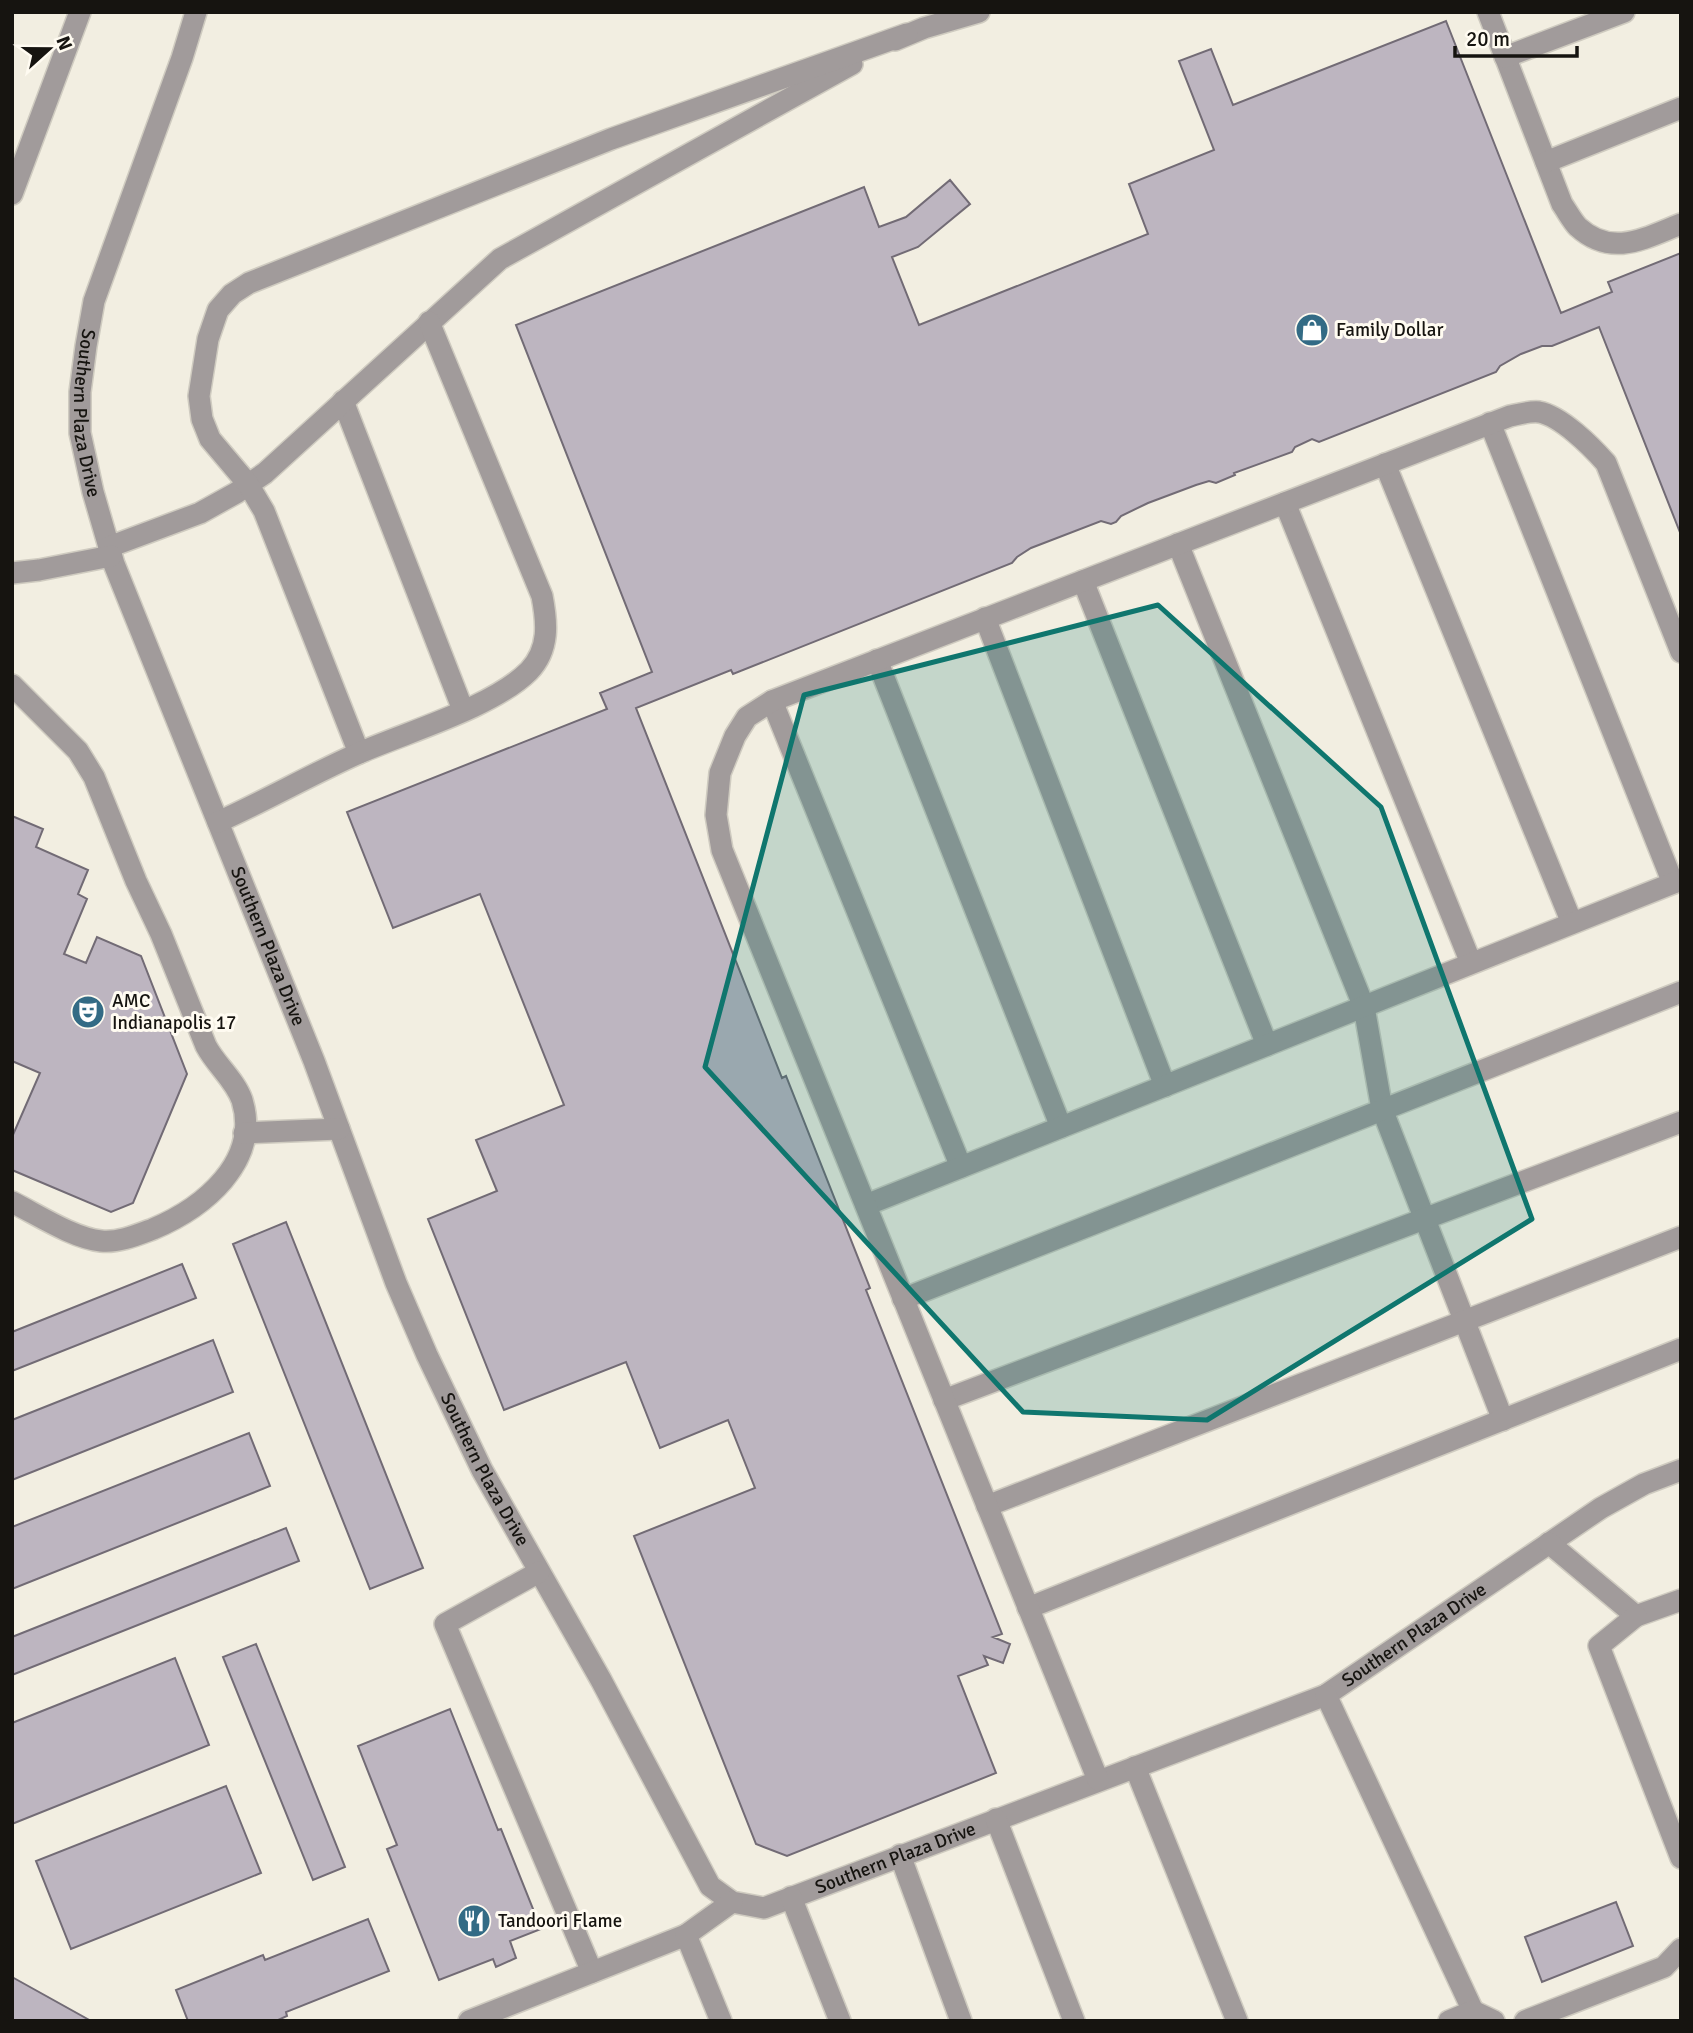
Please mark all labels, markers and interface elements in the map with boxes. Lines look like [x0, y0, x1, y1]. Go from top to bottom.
north arrow [14, 14, 84, 84]
scale bar [1455, 14, 1578, 58]
text: 20 m [1466, 26, 1510, 52]
text: N [50, 33, 78, 54]
shop icon: Family Dollar [1293, 311, 1331, 349]
place label: Family Dollar [1336, 318, 1443, 342]
street label: Southern Plaza Drive [68, 327, 106, 500]
street label: Southern Plaza Drive [225, 863, 311, 1029]
place label: AMC Indianapolis 17 [112, 989, 236, 1035]
theatre icon: AMC Indianapolis 17 [69, 993, 107, 1031]
street label: Southern Plaza Drive [435, 1389, 535, 1550]
street label: Southern Plaza Drive [1337, 1577, 1491, 1693]
street label: Southern Plaza Drive [812, 1817, 979, 1900]
restaurant icon: Tandoori Flame [455, 1902, 493, 1940]
place label: Tandoori Flame [498, 1909, 622, 1933]

